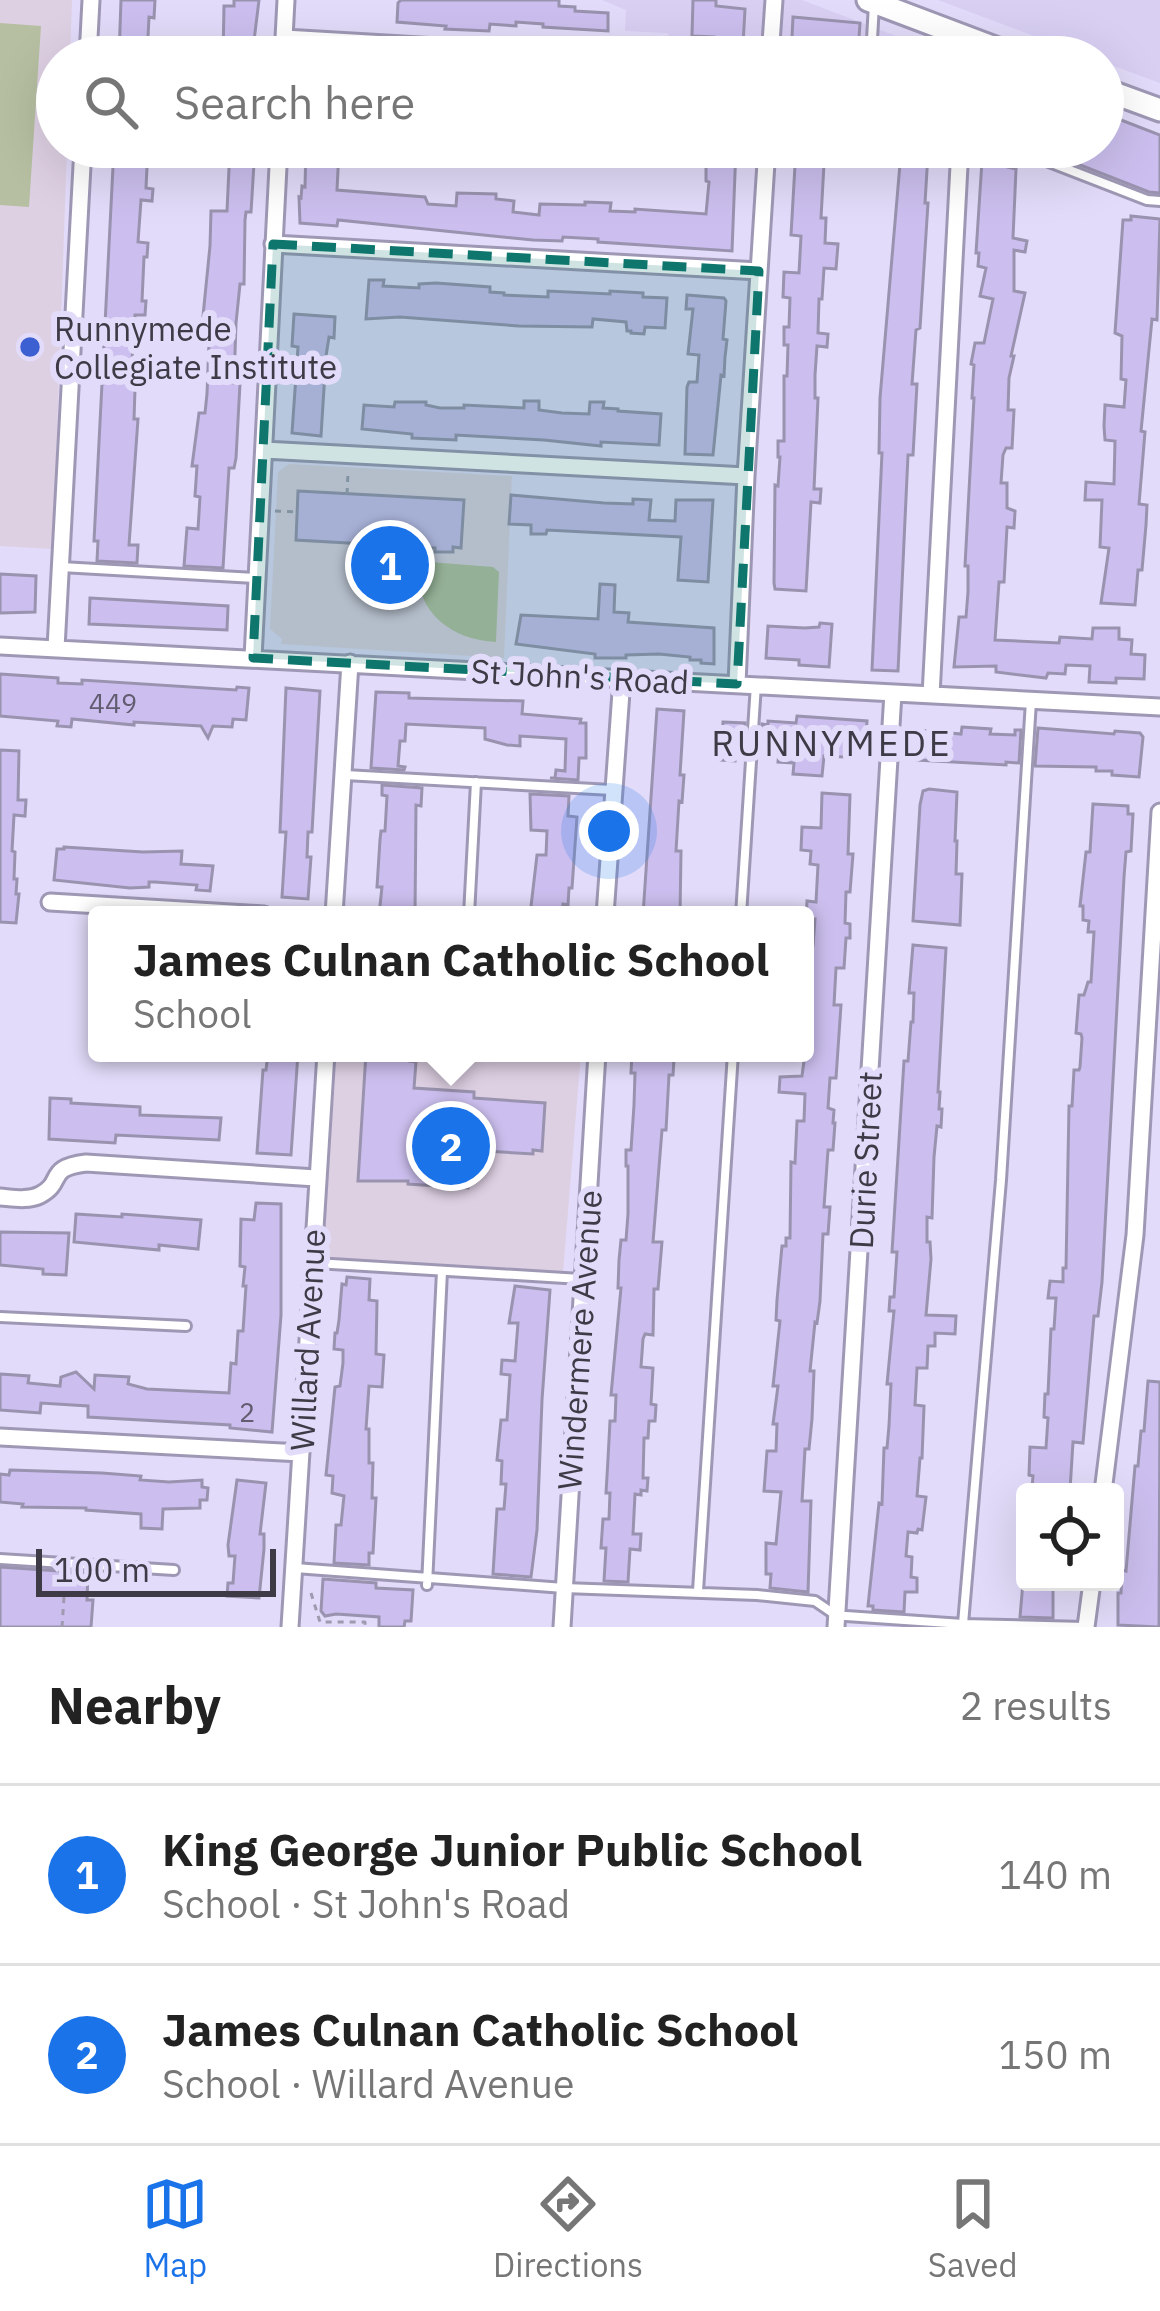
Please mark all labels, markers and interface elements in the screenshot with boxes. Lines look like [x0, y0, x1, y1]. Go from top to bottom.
search box [36, 36, 1124, 168]
icon: search [78, 69, 144, 135]
text: Search here [174, 73, 415, 131]
place label: Runnymede Collegiate Institute [54, 307, 337, 388]
marker: Runnymede Collegiate Institute [17, 334, 43, 360]
pin: 1 [351, 520, 429, 610]
street label: St John's Road [470, 649, 690, 703]
house number: 449 [89, 685, 137, 720]
district label: RUNNYMEDE [711, 719, 953, 766]
your location [579, 801, 639, 861]
popup [88, 906, 814, 1062]
text: James Culnan Catholic School [133, 930, 769, 988]
text: School [133, 988, 252, 1039]
street label: Durie Street [839, 1070, 891, 1250]
pin: 2 [412, 1101, 490, 1191]
street label: Windermere Avenue [547, 1188, 611, 1492]
street label: Willard Avenue [280, 1228, 334, 1452]
house number: 2 [239, 1394, 255, 1429]
map controls [1016, 1483, 1124, 1591]
button: locate [1016, 1483, 1124, 1591]
scale bar [36, 1543, 276, 1596]
text: 100 m [54, 1548, 150, 1591]
text: Nearby [48, 1672, 221, 1738]
text: 2 results [960, 1680, 1112, 1731]
text: King George Junior Public School [162, 1820, 862, 1878]
text: 1 [75, 1849, 99, 1900]
text: 140 m [999, 1849, 1112, 1900]
text: School · St John's Road [162, 1878, 570, 1929]
text: James Culnan Catholic School [162, 2000, 798, 2058]
text: 2 [75, 2029, 99, 2080]
text: 150 m [999, 2029, 1112, 2080]
text: School · Willard Avenue [162, 2058, 574, 2109]
tab: Map [142, 2171, 208, 2286]
tab: Directions [493, 2171, 643, 2286]
tab: Saved [928, 2171, 1018, 2286]

